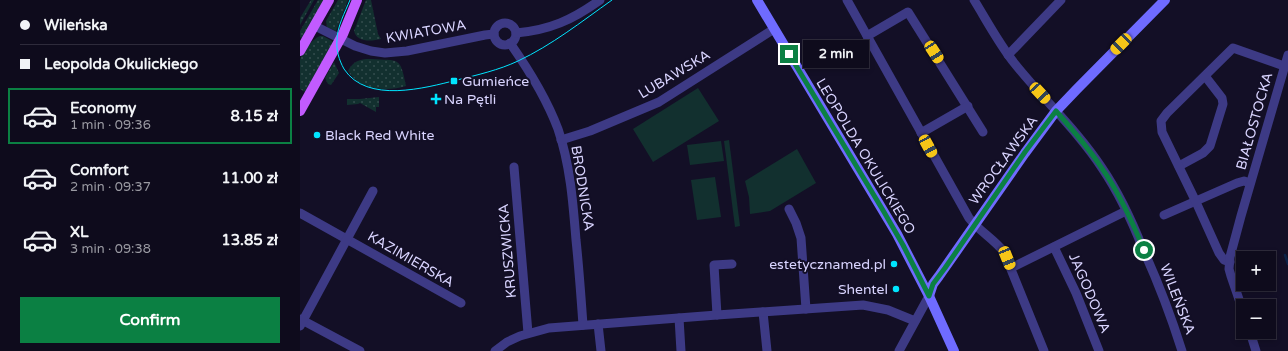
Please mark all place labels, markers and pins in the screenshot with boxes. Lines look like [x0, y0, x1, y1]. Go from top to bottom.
place label: Gumieńce [462, 73, 529, 90]
marker: Gumieńce [449, 76, 459, 86]
place label: Na Pętli [444, 91, 496, 108]
marker: Na Pętli [431, 94, 441, 104]
place label: Black Red White [325, 127, 434, 144]
marker: Black Red White [312, 130, 322, 140]
place label: estetycznamed.pl [769, 256, 886, 273]
marker: estetycznamed.pl [889, 259, 899, 269]
place label: Shentel [838, 281, 888, 298]
marker: Shentel [891, 284, 901, 294]

